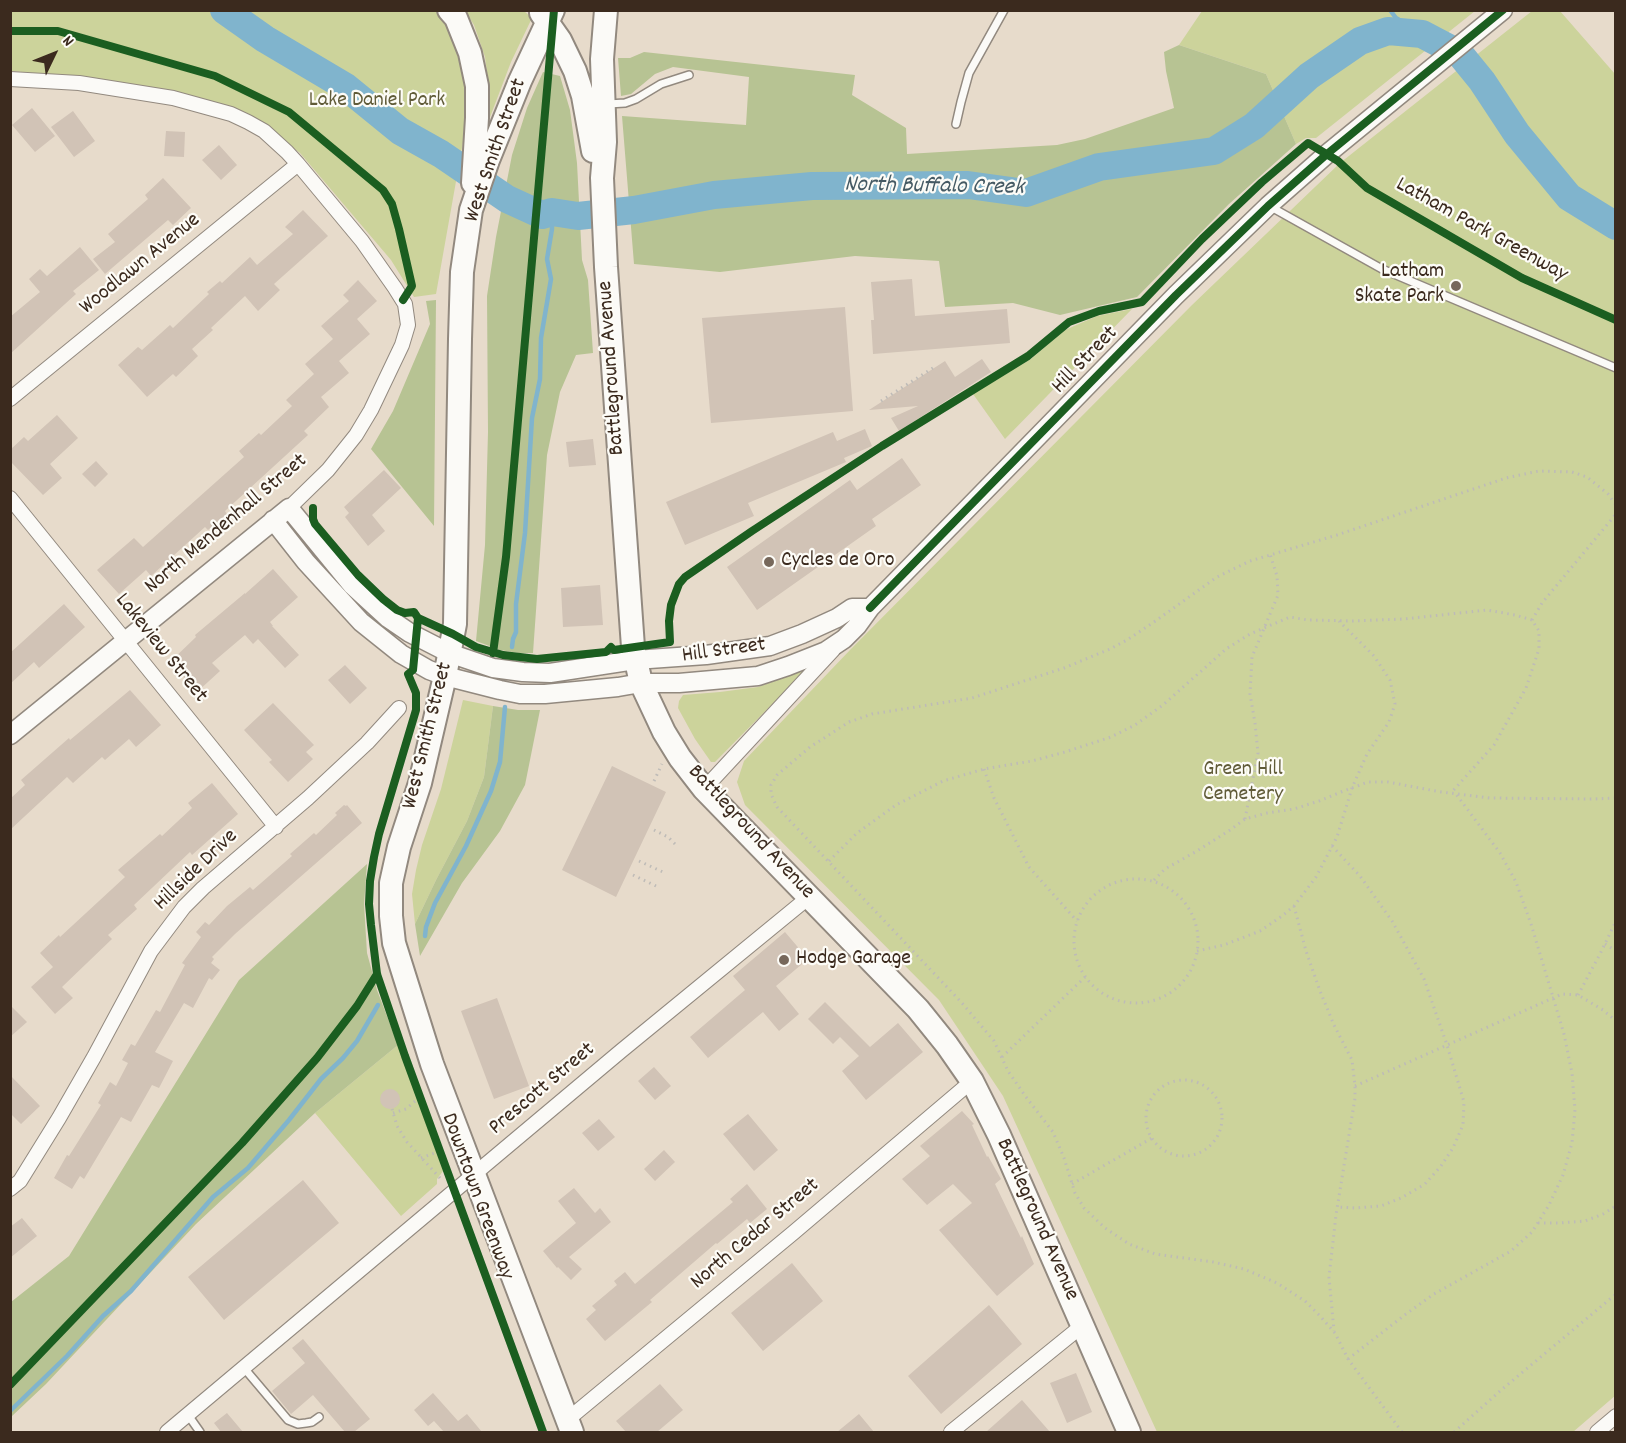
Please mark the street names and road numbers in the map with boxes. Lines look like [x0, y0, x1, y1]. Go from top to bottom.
street label: West Smith Street [460, 76, 534, 226]
street label: Latham Park Greenway [1390, 173, 1572, 289]
street label: Woodlawn Avenue [75, 208, 207, 322]
street label: Battleground Avenue [594, 280, 632, 456]
street label: Hill Street [1047, 322, 1125, 400]
street label: North Mendenhall Street [140, 449, 314, 601]
street label: Lakeview Street [108, 589, 212, 709]
street label: Hill Street [680, 633, 768, 671]
street label: West Smith Street [398, 660, 460, 812]
street label: Battleground Avenue [681, 760, 819, 906]
street label: Hillside Drive [150, 825, 244, 917]
street label: Prescott Street [485, 1038, 601, 1142]
street label: Downtown Greenway [434, 1110, 518, 1284]
street label: Battleground Avenue [988, 1135, 1084, 1305]
street label: North Cedar Street [686, 1173, 826, 1297]

